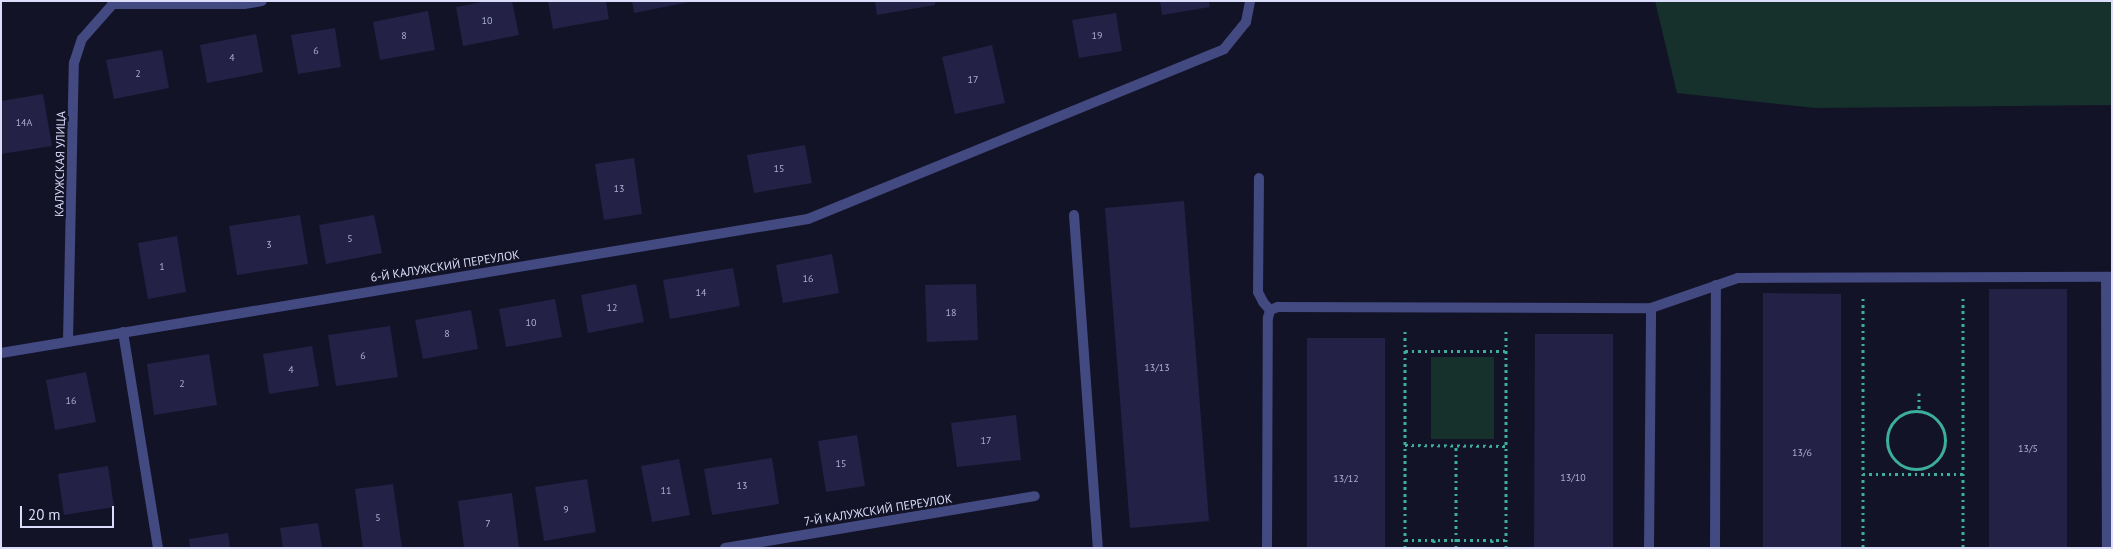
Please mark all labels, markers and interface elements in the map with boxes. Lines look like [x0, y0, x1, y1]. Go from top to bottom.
house number: 10 [482, 15, 492, 27]
house number: 8 [401, 30, 407, 42]
house number: 19 [1092, 30, 1102, 42]
house number: 6 [313, 45, 319, 57]
house number: 4 [229, 52, 235, 64]
house number: 2 [135, 68, 141, 80]
house number: 17 [968, 74, 978, 86]
street label: КАЛУЖСКАЯ УЛИЦА [52, 111, 68, 217]
house number: 14А [16, 117, 32, 129]
house number: 15 [774, 163, 784, 175]
house number: 13 [614, 183, 624, 195]
house number: 5 [347, 233, 353, 245]
house number: 3 [266, 239, 272, 251]
street label: 6-Й КАЛУЖСКИЙ ПЕРЕУЛОК [370, 247, 520, 285]
house number: 1 [159, 261, 165, 273]
house number: 16 [803, 273, 813, 285]
house number: 14 [696, 287, 706, 299]
house number: 12 [607, 302, 617, 314]
house number: 18 [946, 307, 956, 319]
house number: 10 [526, 317, 536, 329]
house number: 8 [444, 328, 450, 340]
house number: 6 [360, 350, 366, 362]
house number: 13/13 [1144, 362, 1170, 374]
house number: 4 [288, 364, 294, 376]
house number: 2 [179, 378, 185, 390]
house number: 16 [66, 395, 76, 407]
house number: 17 [981, 435, 991, 447]
house number: 13/5 [2018, 443, 2038, 455]
house number: 13/6 [1792, 447, 1812, 459]
house number: 15 [836, 458, 846, 470]
house number: 13/10 [1560, 472, 1586, 484]
house number: 13/12 [1333, 473, 1359, 485]
house number: 13 [737, 480, 747, 492]
house number: 11 [661, 485, 671, 497]
street label: 7-Й КАЛУЖСКИЙ ПЕРЕУЛОК [803, 491, 953, 529]
scale bar [22, 496, 116, 528]
house number: 9 [563, 504, 569, 516]
text: 20 m [28, 505, 61, 524]
house number: 5 [375, 512, 381, 524]
house number: 7 [485, 518, 491, 530]

